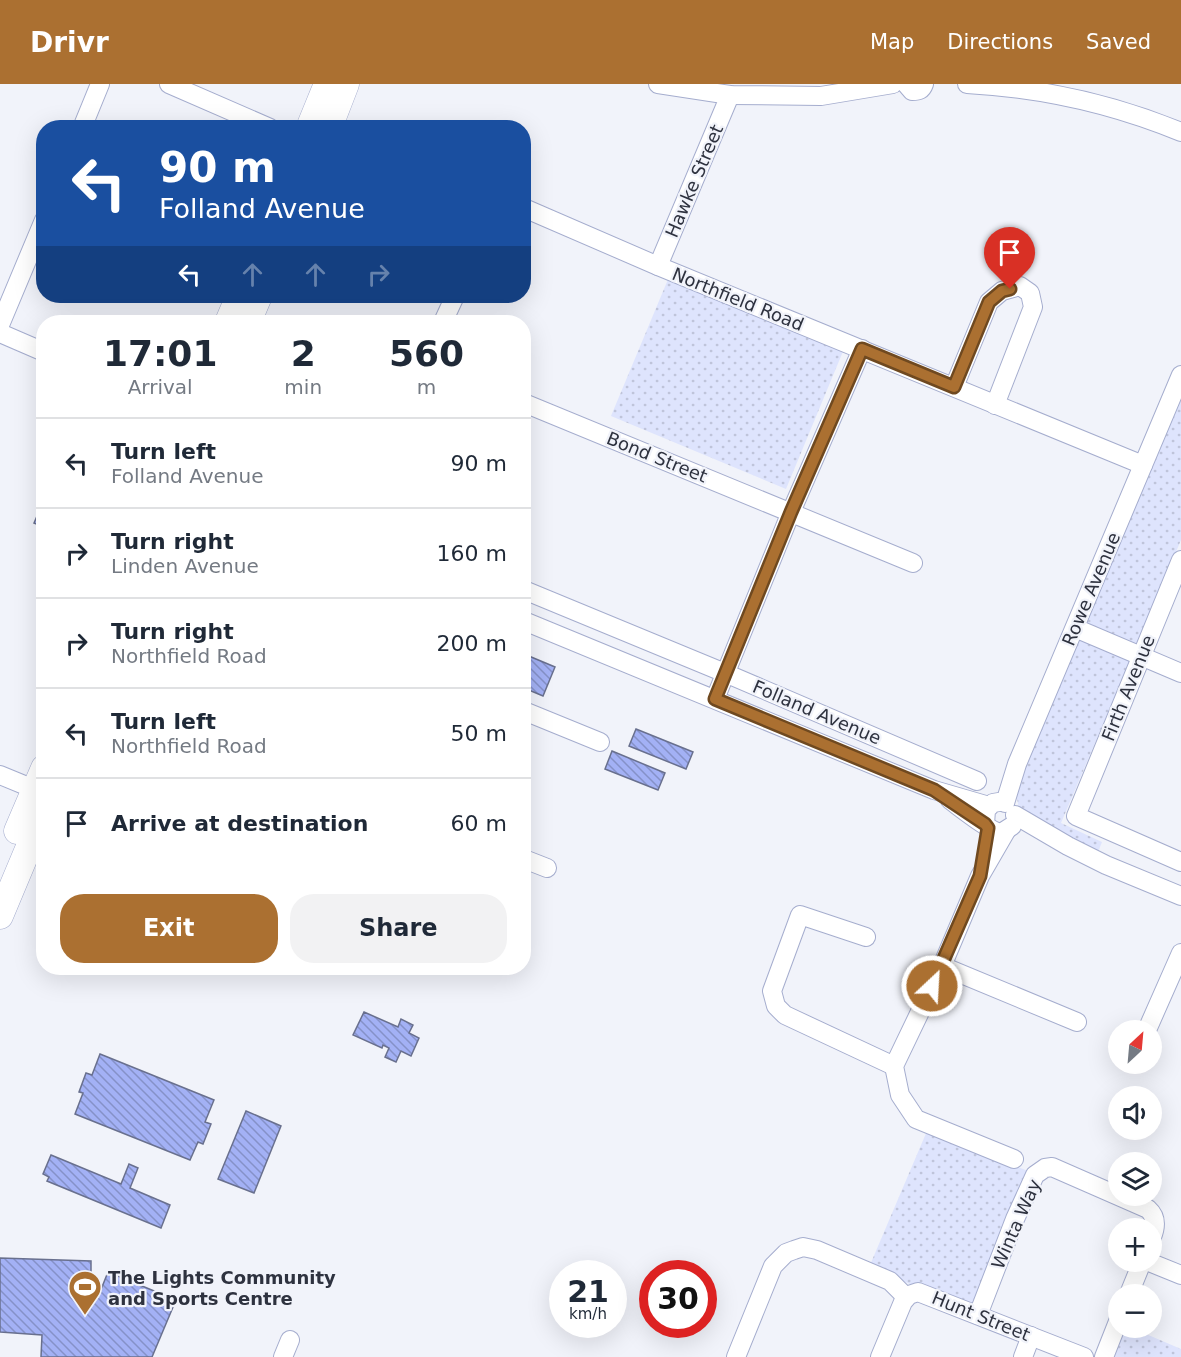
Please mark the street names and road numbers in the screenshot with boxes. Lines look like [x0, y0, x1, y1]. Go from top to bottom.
street label: Hawke Street [661, 121, 727, 241]
street label: Northfield Road [669, 263, 807, 335]
street label: Bond Street [604, 427, 710, 487]
street label: Rowe Avenue [1058, 529, 1124, 649]
street label: Firth Avenue [1097, 632, 1159, 744]
street label: Folland Avenue [750, 676, 884, 748]
street label: Winta Way [987, 1176, 1045, 1272]
street label: Hunt Street [929, 1287, 1033, 1345]

